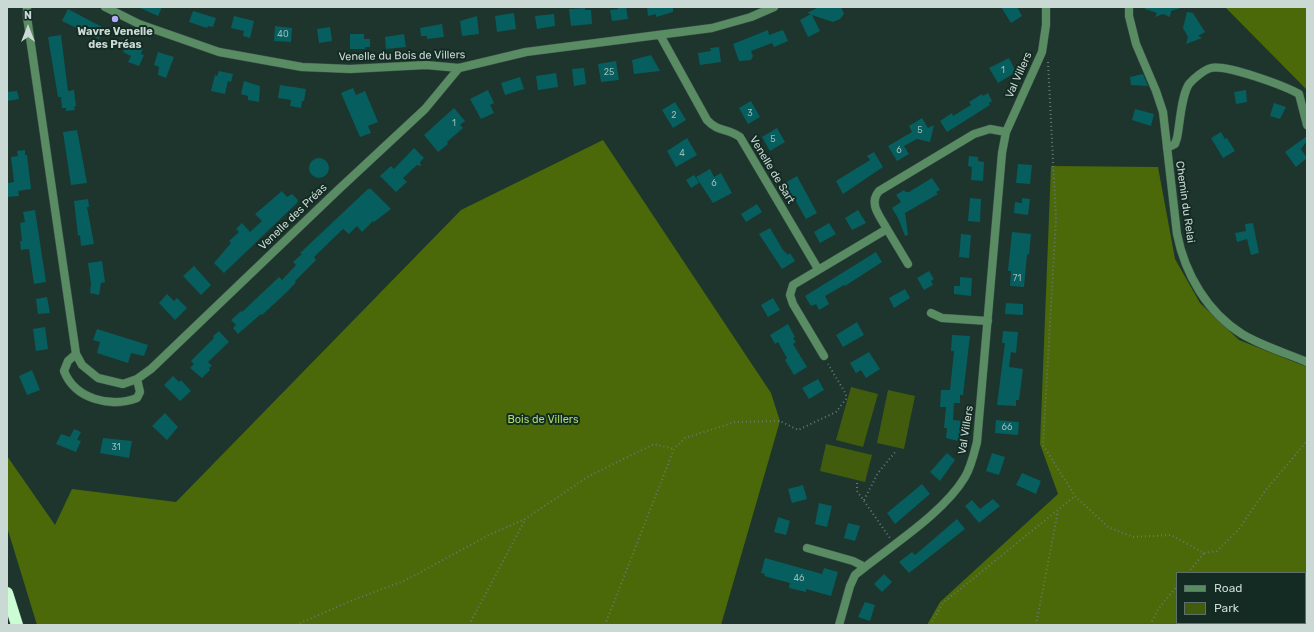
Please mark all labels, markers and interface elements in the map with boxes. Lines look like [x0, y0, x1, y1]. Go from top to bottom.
north arrow [8, 8, 48, 48]
text: N [24, 9, 32, 22]
marker: Wavre Venelle des Préas [110, 14, 120, 24]
place label: Wavre Venelle des Préas [77, 25, 153, 51]
house number: 40 [277, 29, 289, 39]
street label: Venelle du Bois de Villers [338, 48, 466, 64]
street label: Val Villers [1003, 50, 1035, 100]
house number: 1 [1001, 65, 1005, 75]
house number: 25 [604, 67, 614, 77]
house number: 3 [747, 108, 753, 118]
house number: 2 [671, 110, 677, 120]
house number: 1 [452, 118, 456, 128]
house number: 5 [917, 125, 923, 135]
street label: Venelle de Sart [747, 134, 797, 206]
house number: 5 [770, 134, 776, 144]
house number: 6 [896, 145, 902, 155]
house number: 4 [679, 148, 685, 158]
street label: Chemin du Relai [1173, 160, 1197, 244]
house number: 6 [711, 178, 717, 188]
street label: Venelle des Préas [256, 181, 330, 253]
house number: 71 [1013, 273, 1021, 283]
street label: Val Villers [956, 405, 976, 455]
park label: Bois de Villers [507, 413, 579, 427]
house number: 66 [1002, 422, 1012, 432]
house number: 31 [111, 442, 121, 452]
legend [1176, 572, 1306, 624]
house number: 46 [793, 573, 805, 583]
text: Road [1214, 581, 1242, 595]
text: Park [1214, 601, 1239, 615]

